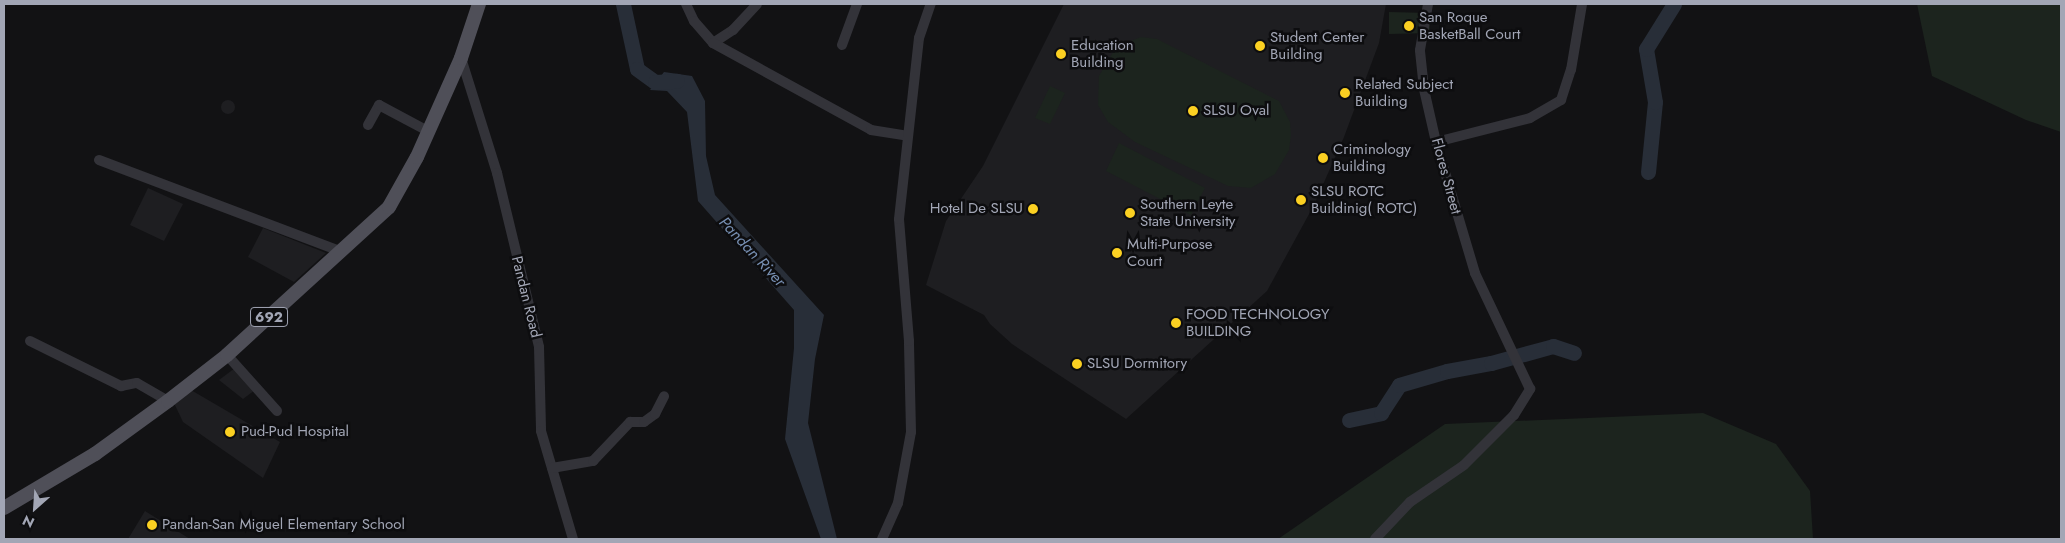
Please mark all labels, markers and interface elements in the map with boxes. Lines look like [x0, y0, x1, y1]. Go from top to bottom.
place label: San Roque BasketBall Court [1419, 8, 1520, 43]
marker: San Roque BasketBall Court [1403, 20, 1415, 32]
place label: Student Center Building [1270, 28, 1364, 63]
place label: Education Building [1071, 36, 1134, 71]
marker: Student Center Building [1254, 40, 1266, 52]
marker: Education Building [1055, 48, 1067, 60]
place label: Related Subject Building [1355, 75, 1453, 110]
marker: Related Subject Building [1339, 87, 1351, 99]
place label: SLSU Oval [1203, 102, 1269, 120]
marker: SLSU Oval [1187, 105, 1199, 117]
street label: Flores Street [1427, 136, 1465, 216]
place label: Criminology Building [1333, 140, 1411, 175]
marker: Criminology Building [1317, 152, 1329, 164]
place label: SLSU ROTC Buildinig( ROTC) [1311, 182, 1417, 217]
marker: SLSU ROTC Buildinig( ROTC) [1295, 194, 1307, 206]
place label: Southern Leyte State University [1140, 195, 1235, 230]
place label: Hotel De SLSU [930, 200, 1023, 218]
marker: Hotel De SLSU [1027, 203, 1039, 215]
marker: Southern Leyte State University [1124, 207, 1136, 219]
water label: Pandan River [715, 213, 789, 291]
place label: Multi-Purpose Court [1127, 235, 1213, 270]
marker: Multi-Purpose Court [1111, 247, 1123, 259]
street label: Pandan Road [507, 254, 545, 340]
place label: FOOD TECHNOLOGY BUILDING [1186, 305, 1329, 340]
road number: 692 [249, 306, 289, 328]
marker: FOOD TECHNOLOGY BUILDING [1170, 317, 1182, 329]
place label: SLSU Dormitory [1087, 355, 1187, 373]
marker: SLSU Dormitory [1071, 358, 1083, 370]
place label: Pud-Pud Hospital [241, 423, 349, 441]
marker: Pud-Pud Hospital [223, 425, 237, 439]
north arrow [10, 483, 60, 533]
text: N [19, 510, 38, 533]
place label: Pandan-San Miguel Elementary School [162, 516, 405, 534]
marker: Pandan-San Miguel Elementary School [146, 519, 158, 531]

